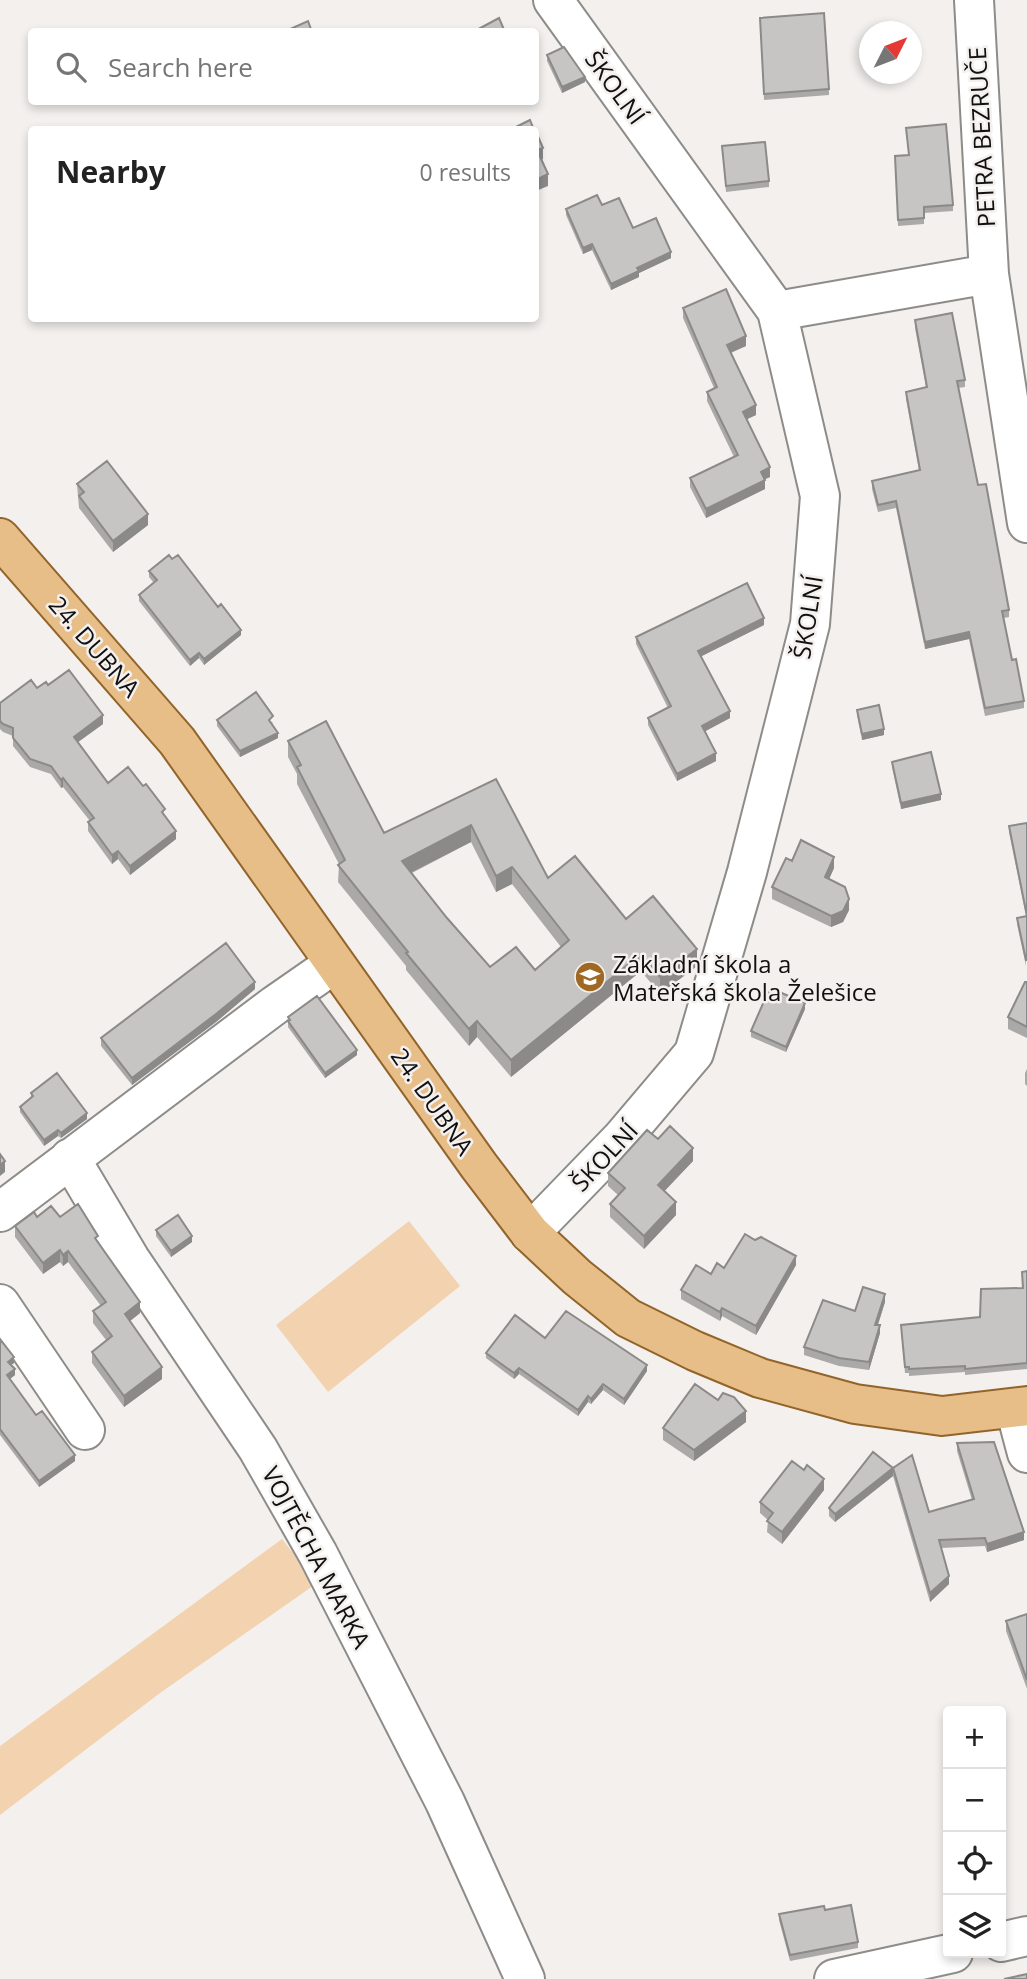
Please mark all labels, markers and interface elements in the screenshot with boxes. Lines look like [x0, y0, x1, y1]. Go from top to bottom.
north arrow [859, 21, 922, 84]
search box [28, 28, 539, 105]
street label: ŠKOLNÍ [578, 43, 654, 131]
street label: PETRA BEZRUČE [960, 46, 1002, 228]
icon: search [52, 48, 90, 86]
text: Search here [108, 49, 253, 85]
text: Nearby [56, 151, 166, 192]
text: 0 results [420, 156, 511, 188]
street label: ŠKOLNÍ [784, 573, 830, 661]
street label: 24. DUBNA [42, 589, 149, 704]
place label: Základní škola a Mateřská škola Želešice [613, 947, 877, 1008]
school or university icon: Základní škola a Mateřská škola Želešice [573, 960, 607, 994]
street label: 24. DUBNA [384, 1041, 482, 1162]
street label: ŠKOLNÍ [563, 1114, 645, 1198]
street label: VOJTĚCHA MARKA [255, 1460, 379, 1654]
map controls [943, 1706, 1006, 1958]
button: + [943, 1706, 1006, 1769]
button: − [943, 1769, 1006, 1832]
button: locate [943, 1832, 1006, 1895]
button: layers [943, 1895, 1006, 1958]

